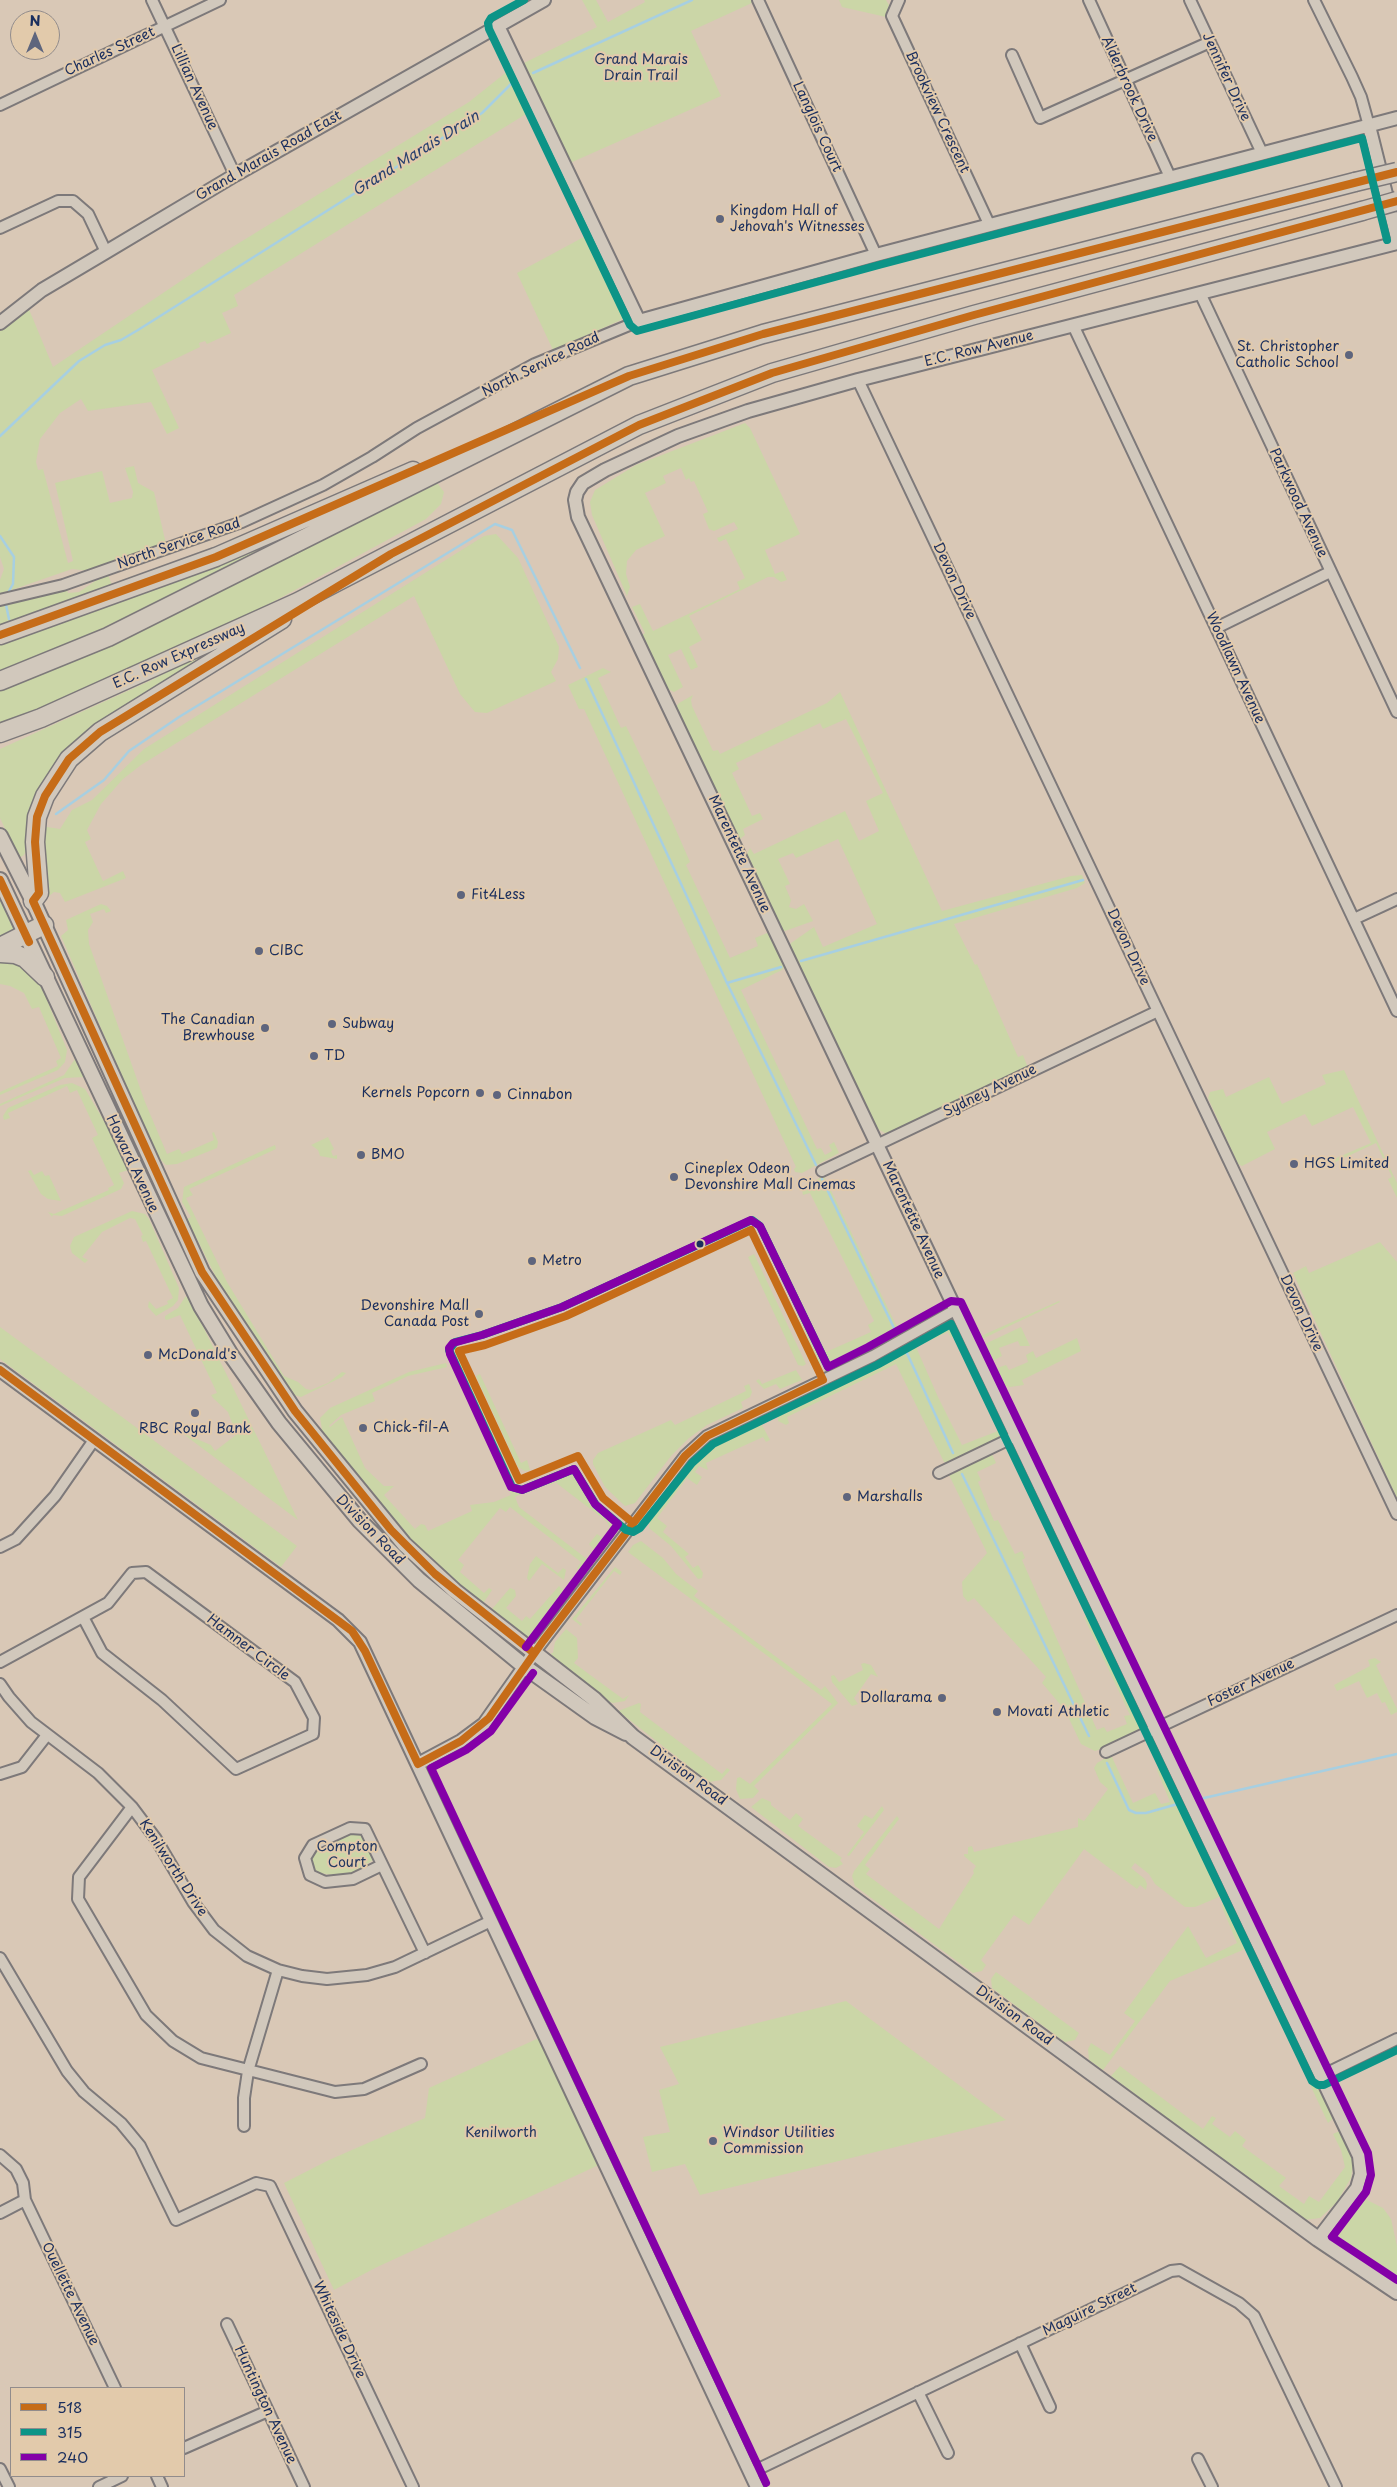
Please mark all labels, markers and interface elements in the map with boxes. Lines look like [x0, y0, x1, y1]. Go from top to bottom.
north arrow [10, 10, 60, 60]
text: N [29, 10, 41, 31]
street label: Charles Street [62, 24, 158, 80]
street label: Jennifer Drive [1198, 30, 1254, 124]
street label: Alderbrook Drive [1097, 34, 1161, 144]
street label: Lillian Avenue [167, 41, 221, 133]
street label: Brookview Crescent [901, 48, 973, 176]
park label: Grand Marais Drain Trail [594, 52, 688, 84]
street label: Langlois Court [789, 79, 845, 175]
street label: Grand Marais Road East [193, 107, 345, 205]
water label: Grand Marais Drain [349, 108, 483, 200]
place label: Kingdom Hall of Jehovah's Witnesses [730, 203, 864, 236]
marker: Kingdom Hall of Jehovah's Witnesses [714, 213, 726, 225]
street label: E.C. Row Avenue [923, 327, 1035, 371]
street label: North Service Road [479, 329, 603, 401]
place label: St. Christopher Catholic School [1235, 339, 1339, 372]
marker: St. Christopher Catholic School [1343, 349, 1355, 361]
street label: Parkwood Avenue [1265, 446, 1331, 560]
street label: North Service Road [115, 515, 243, 573]
street label: Devon Drive [929, 540, 979, 622]
street label: Woodlawn Avenue [1202, 610, 1268, 726]
street label: E.C. Row Expressway [111, 619, 247, 693]
street label: Marentette Avenue [704, 793, 774, 915]
place label: Fit4Less [471, 887, 525, 903]
marker: Fit4Less [455, 889, 467, 901]
street label: Devon Drive [1103, 906, 1153, 988]
place label: CIBC [269, 943, 304, 959]
marker: CIBC [253, 945, 265, 957]
place label: The Canadian Brewhouse [161, 1012, 255, 1044]
place label: Subway [342, 1016, 394, 1032]
marker: Subway [326, 1018, 338, 1030]
marker: The Canadian Brewhouse [259, 1022, 271, 1034]
place label: TD [324, 1048, 345, 1064]
marker: TD [308, 1050, 320, 1062]
street label: Sydney Avenue [941, 1061, 1039, 1121]
place label: Kernels Popcorn [362, 1085, 470, 1101]
marker: Kernels Popcorn [474, 1087, 486, 1099]
place label: Cinnabon [507, 1087, 572, 1103]
marker: Cinnabon [491, 1089, 503, 1101]
street label: Howard Avenue [102, 1113, 162, 1215]
place label: BMO [371, 1147, 405, 1163]
marker: BMO [355, 1149, 367, 1161]
place label: HGS Limited [1304, 1156, 1389, 1172]
marker: HGS Limited [1288, 1158, 1300, 1170]
street label: Marentette Avenue [878, 1159, 948, 1281]
place label: Cineplex Odeon Devonshire Mall Cinemas [684, 1161, 856, 1194]
marker: Cineplex Odeon Devonshire Mall Cinemas [668, 1171, 680, 1183]
unlabelled marker [695, 1239, 705, 1249]
place label: Metro [542, 1253, 582, 1269]
marker: Metro [526, 1255, 538, 1267]
street label: Devon Drive [1276, 1272, 1326, 1354]
place label: Devonshire Mall Canada Post [360, 1298, 469, 1330]
marker: Devonshire Mall Canada Post [473, 1308, 485, 1320]
place label: McDonald's [158, 1347, 237, 1363]
marker: McDonald's [142, 1349, 154, 1361]
marker: RBC Royal Bank [189, 1407, 201, 1419]
place label: Chick-fil-A [373, 1420, 449, 1436]
place label: RBC Royal Bank [139, 1421, 251, 1437]
marker: Chick-fil-A [357, 1422, 369, 1434]
place label: Marshalls [857, 1489, 923, 1505]
street label: Division Road [332, 1491, 408, 1569]
marker: Marshalls [841, 1491, 853, 1503]
street label: Hamner Circle [203, 1611, 293, 1685]
street label: Foster Avenue [1205, 1656, 1297, 1710]
place label: Dollarama [860, 1690, 932, 1706]
marker: Dollarama [936, 1692, 948, 1704]
place label: Movati Athletic [1007, 1704, 1109, 1720]
marker: Movati Athletic [991, 1706, 1003, 1718]
street label: Division Road [646, 1742, 730, 1810]
street label: Kenilworth Drive [135, 1816, 211, 1920]
park label: Compton Court [316, 1839, 378, 1871]
street label: Division Road [972, 1982, 1056, 2050]
park label: Kenilworth [465, 2125, 537, 2141]
place label: Windsor Utilities Commission [723, 2125, 835, 2158]
marker: Windsor Utilities Commission [707, 2135, 719, 2147]
street label: Ouellette Avenue [38, 2240, 102, 2348]
street label: Whiteside Drive [309, 2279, 369, 2381]
street label: Maguire Street [1040, 2280, 1140, 2340]
street label: Huntington Avenue [230, 2343, 300, 2467]
legend [10, 2387, 185, 2477]
text: 518 [57, 2395, 82, 2418]
text: 315 [57, 2420, 82, 2443]
text: 240 [57, 2445, 88, 2468]

